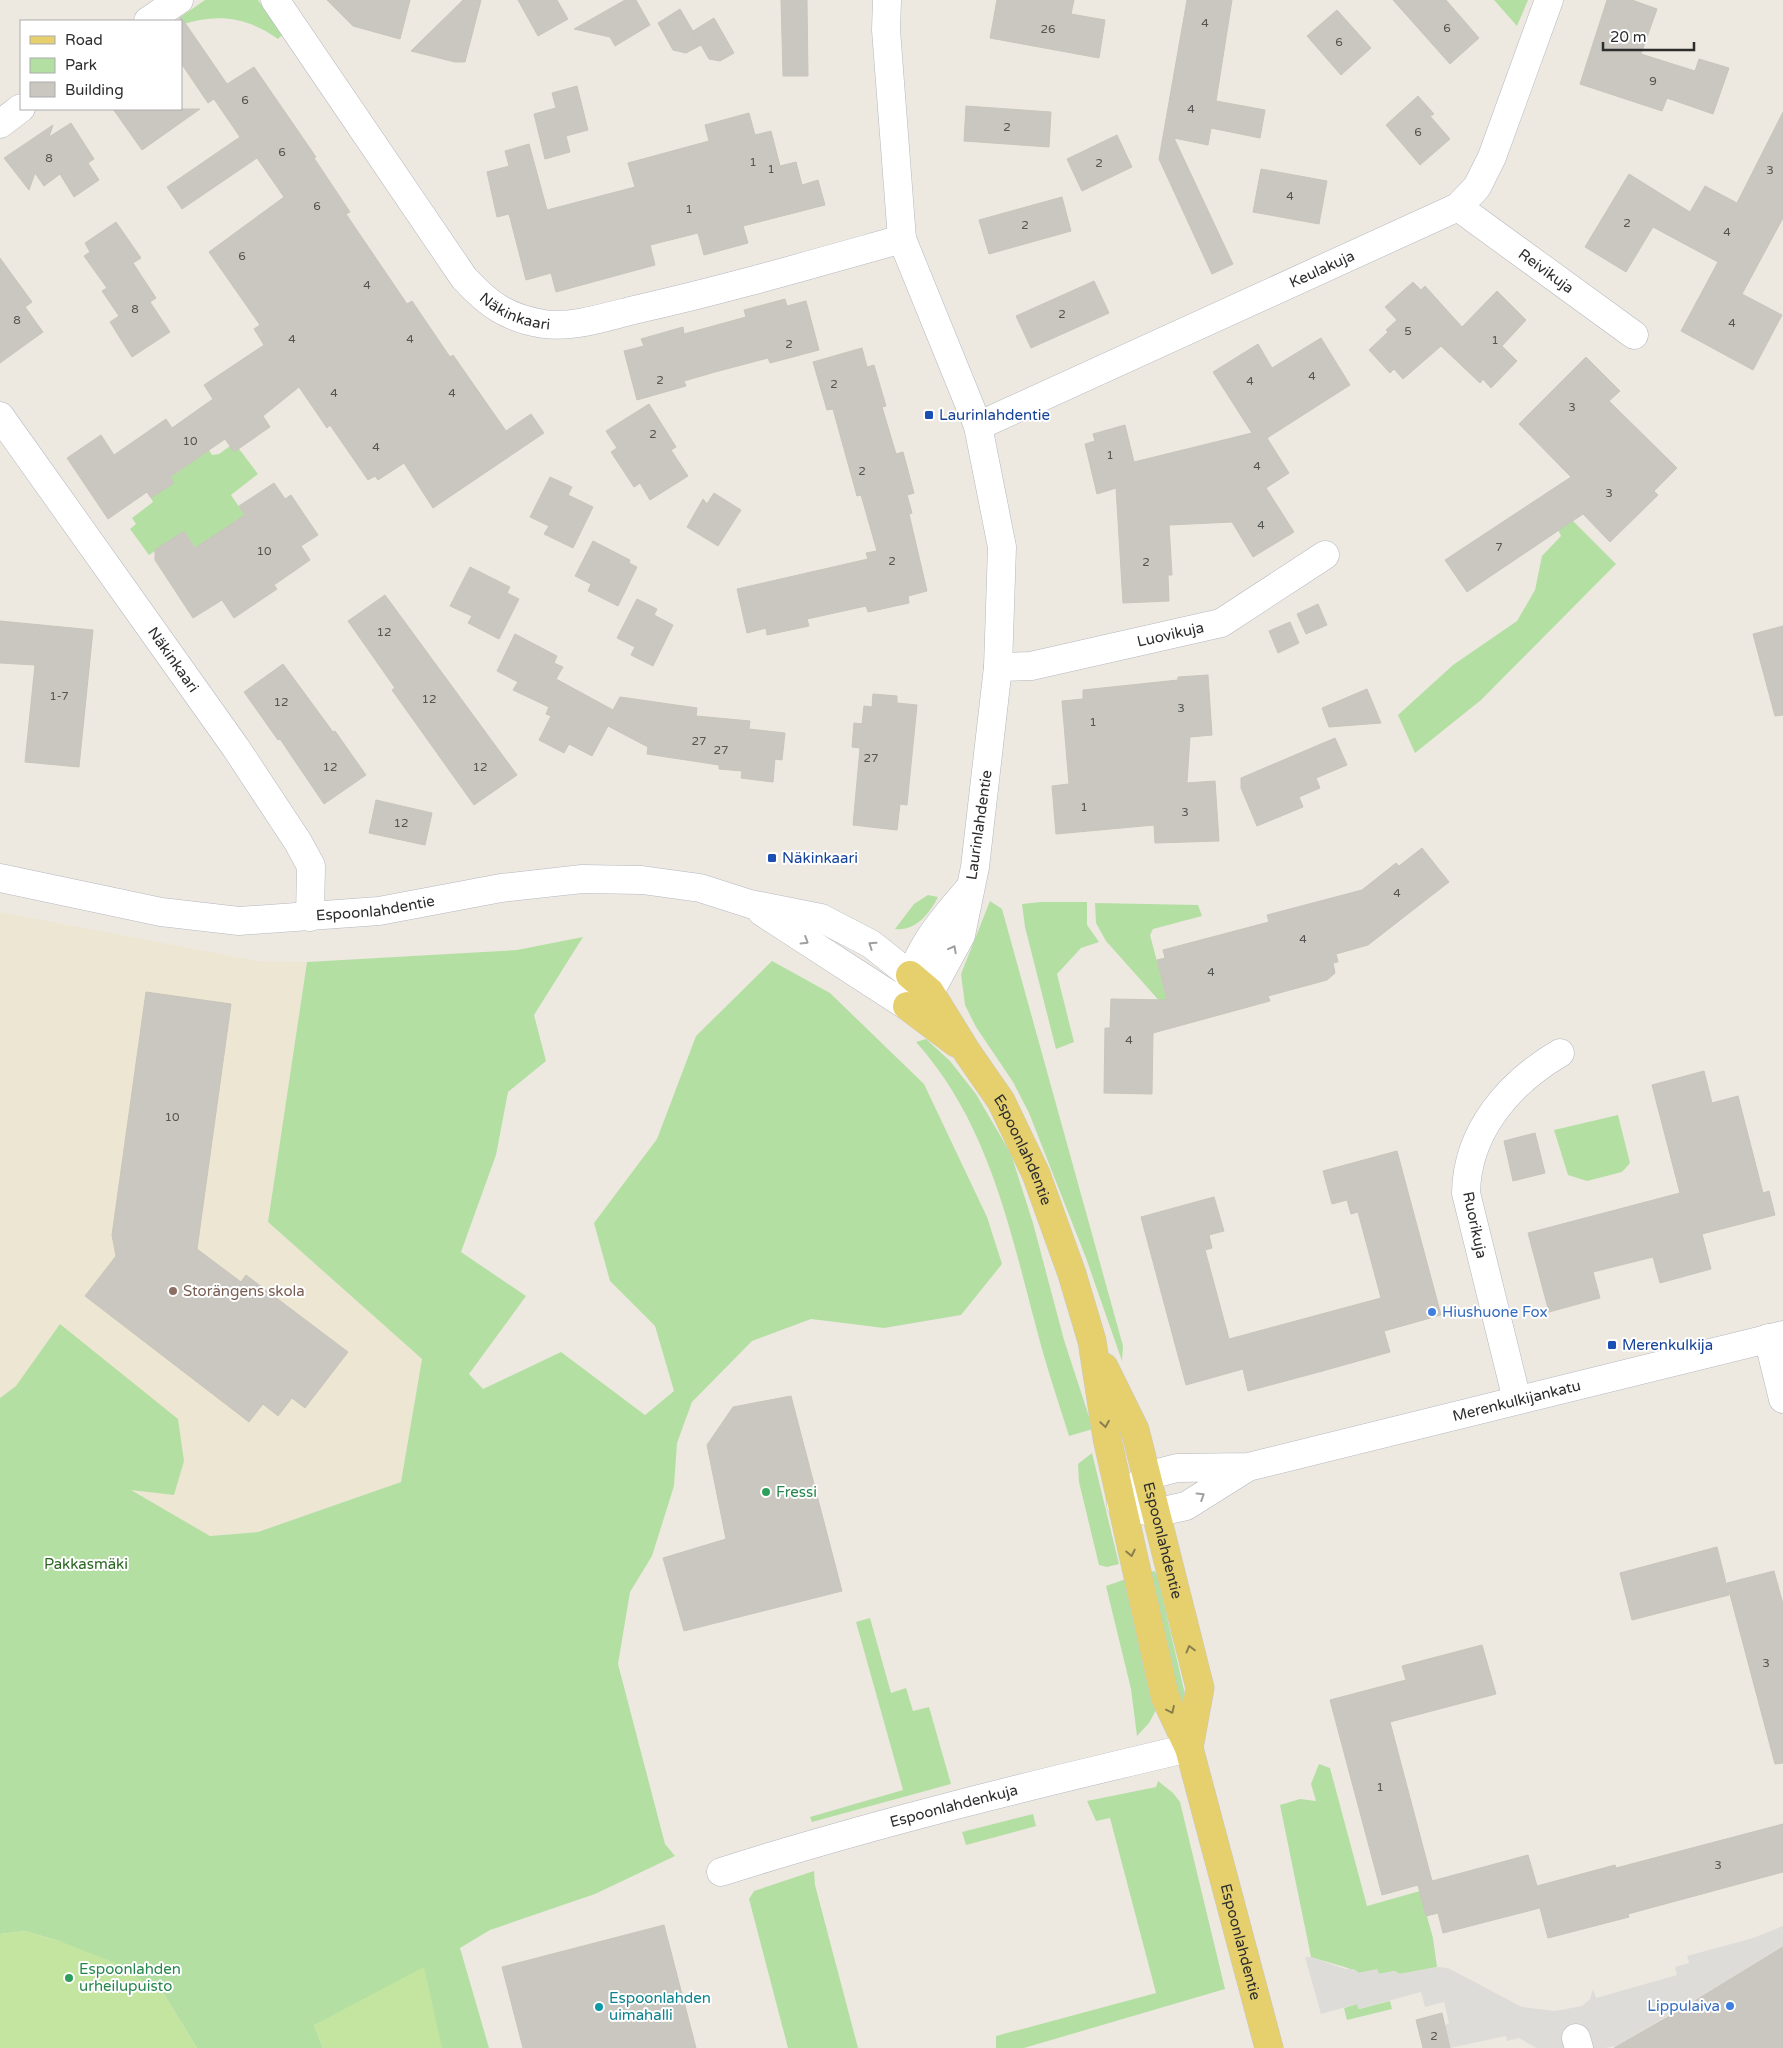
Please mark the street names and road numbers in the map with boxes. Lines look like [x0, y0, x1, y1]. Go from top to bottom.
street label: Reivikuja [1515, 245, 1577, 297]
street label: Keulakuja [1287, 246, 1357, 292]
street label: Näkinkaari [476, 289, 551, 334]
street label: Luovikuja [1135, 618, 1206, 651]
street label: Näkinkaari [144, 624, 203, 696]
street label: Laurinlahdentie [962, 769, 996, 881]
street label: Espoonlahdentie [315, 892, 436, 924]
street label: Espoonlahdentie [990, 1091, 1055, 1208]
street label: Ruorikuja [1459, 1190, 1491, 1260]
street label: Merenkulkijankatu [1451, 1376, 1583, 1425]
street label: Espoonlahdentie [1139, 1480, 1186, 1601]
street label: Espoonlahdenkuja [888, 1781, 1020, 1831]
street label: Espoonlahdentie [1217, 1882, 1265, 2002]

